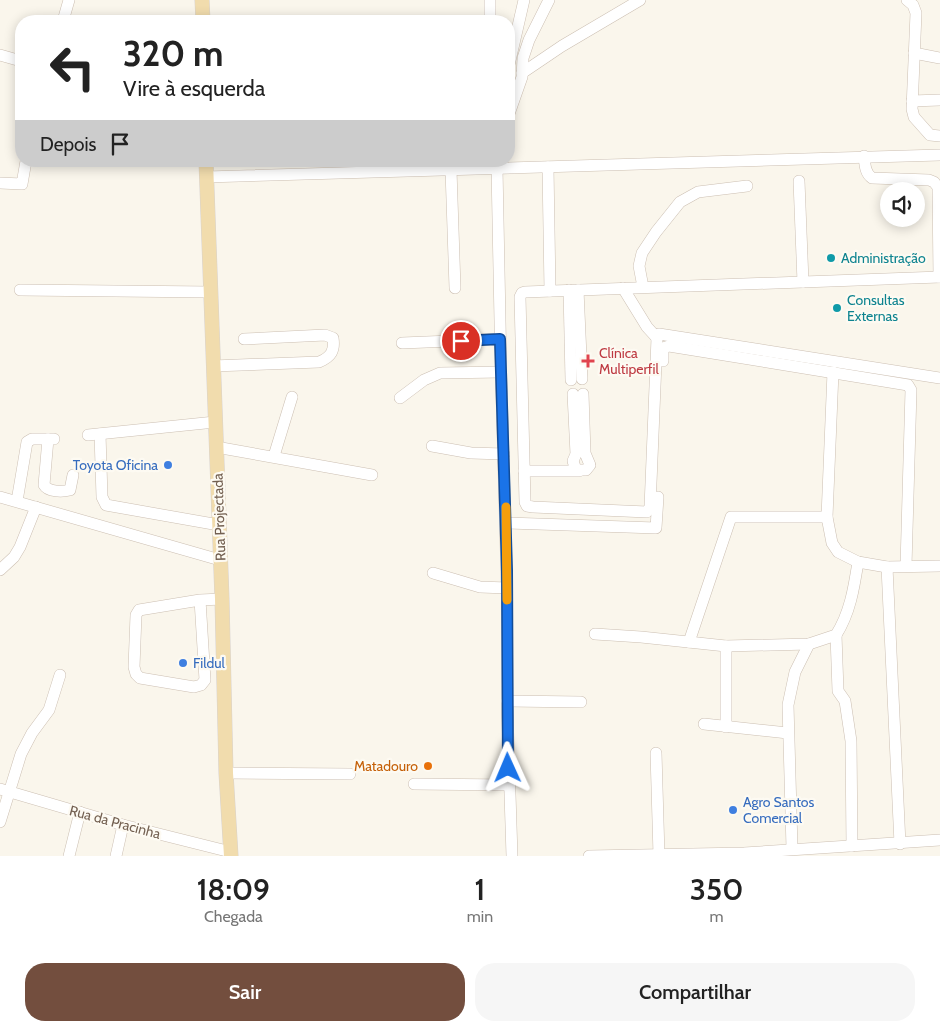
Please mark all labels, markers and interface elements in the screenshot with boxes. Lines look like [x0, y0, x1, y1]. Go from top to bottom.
text: 320 m [123, 32, 223, 75]
icon: left [40, 35, 105, 100]
text: Vire à esquerda [123, 75, 265, 102]
icon: arrive [106, 130, 134, 158]
text: Depois [40, 133, 96, 156]
map controls [880, 182, 925, 227]
button: sound [880, 182, 925, 227]
place label: Administração [841, 249, 926, 267]
marker: Administração [825, 252, 837, 264]
place label: Consultas Externas [847, 291, 905, 325]
marker: Consultas Externas [831, 302, 843, 314]
pin [440, 320, 482, 362]
icon: arrive [447, 327, 475, 355]
place label: Clínica Multiperfil [599, 344, 659, 378]
marker: Clínica Multiperfil [581, 354, 595, 368]
place label: Toyota Oficina [73, 456, 158, 474]
marker: Toyota Oficina [162, 459, 174, 471]
street label: Rua Projectada [208, 473, 230, 561]
place label: Fildul [193, 654, 226, 672]
marker: Fildul [177, 657, 189, 669]
position arrow [481, 741, 533, 793]
place label: Matadouro [354, 757, 418, 775]
marker: Matadouro [422, 760, 434, 772]
place label: Agro Santos Comercial [743, 793, 815, 827]
street label: Rua da Pracinha [67, 801, 163, 843]
marker: Agro Santos Comercial [727, 804, 739, 816]
text: 18:09 [197, 871, 270, 908]
text: 1 [475, 871, 485, 908]
text: 350 [690, 871, 743, 908]
text: Chegada [204, 907, 263, 926]
text: min [467, 907, 493, 926]
text: m [709, 907, 724, 926]
button: Sair [25, 963, 465, 1021]
button: Compartilhar [475, 963, 915, 1021]

